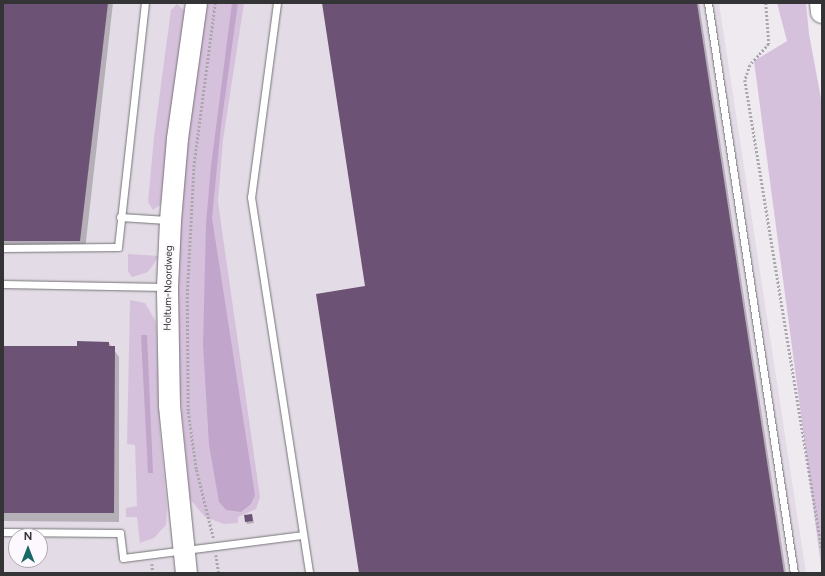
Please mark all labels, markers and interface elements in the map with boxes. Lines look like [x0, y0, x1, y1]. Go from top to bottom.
street label: Holtum-Noordweg [161, 245, 175, 331]
north arrow [8, 528, 48, 568]
text: N [24, 530, 32, 543]

